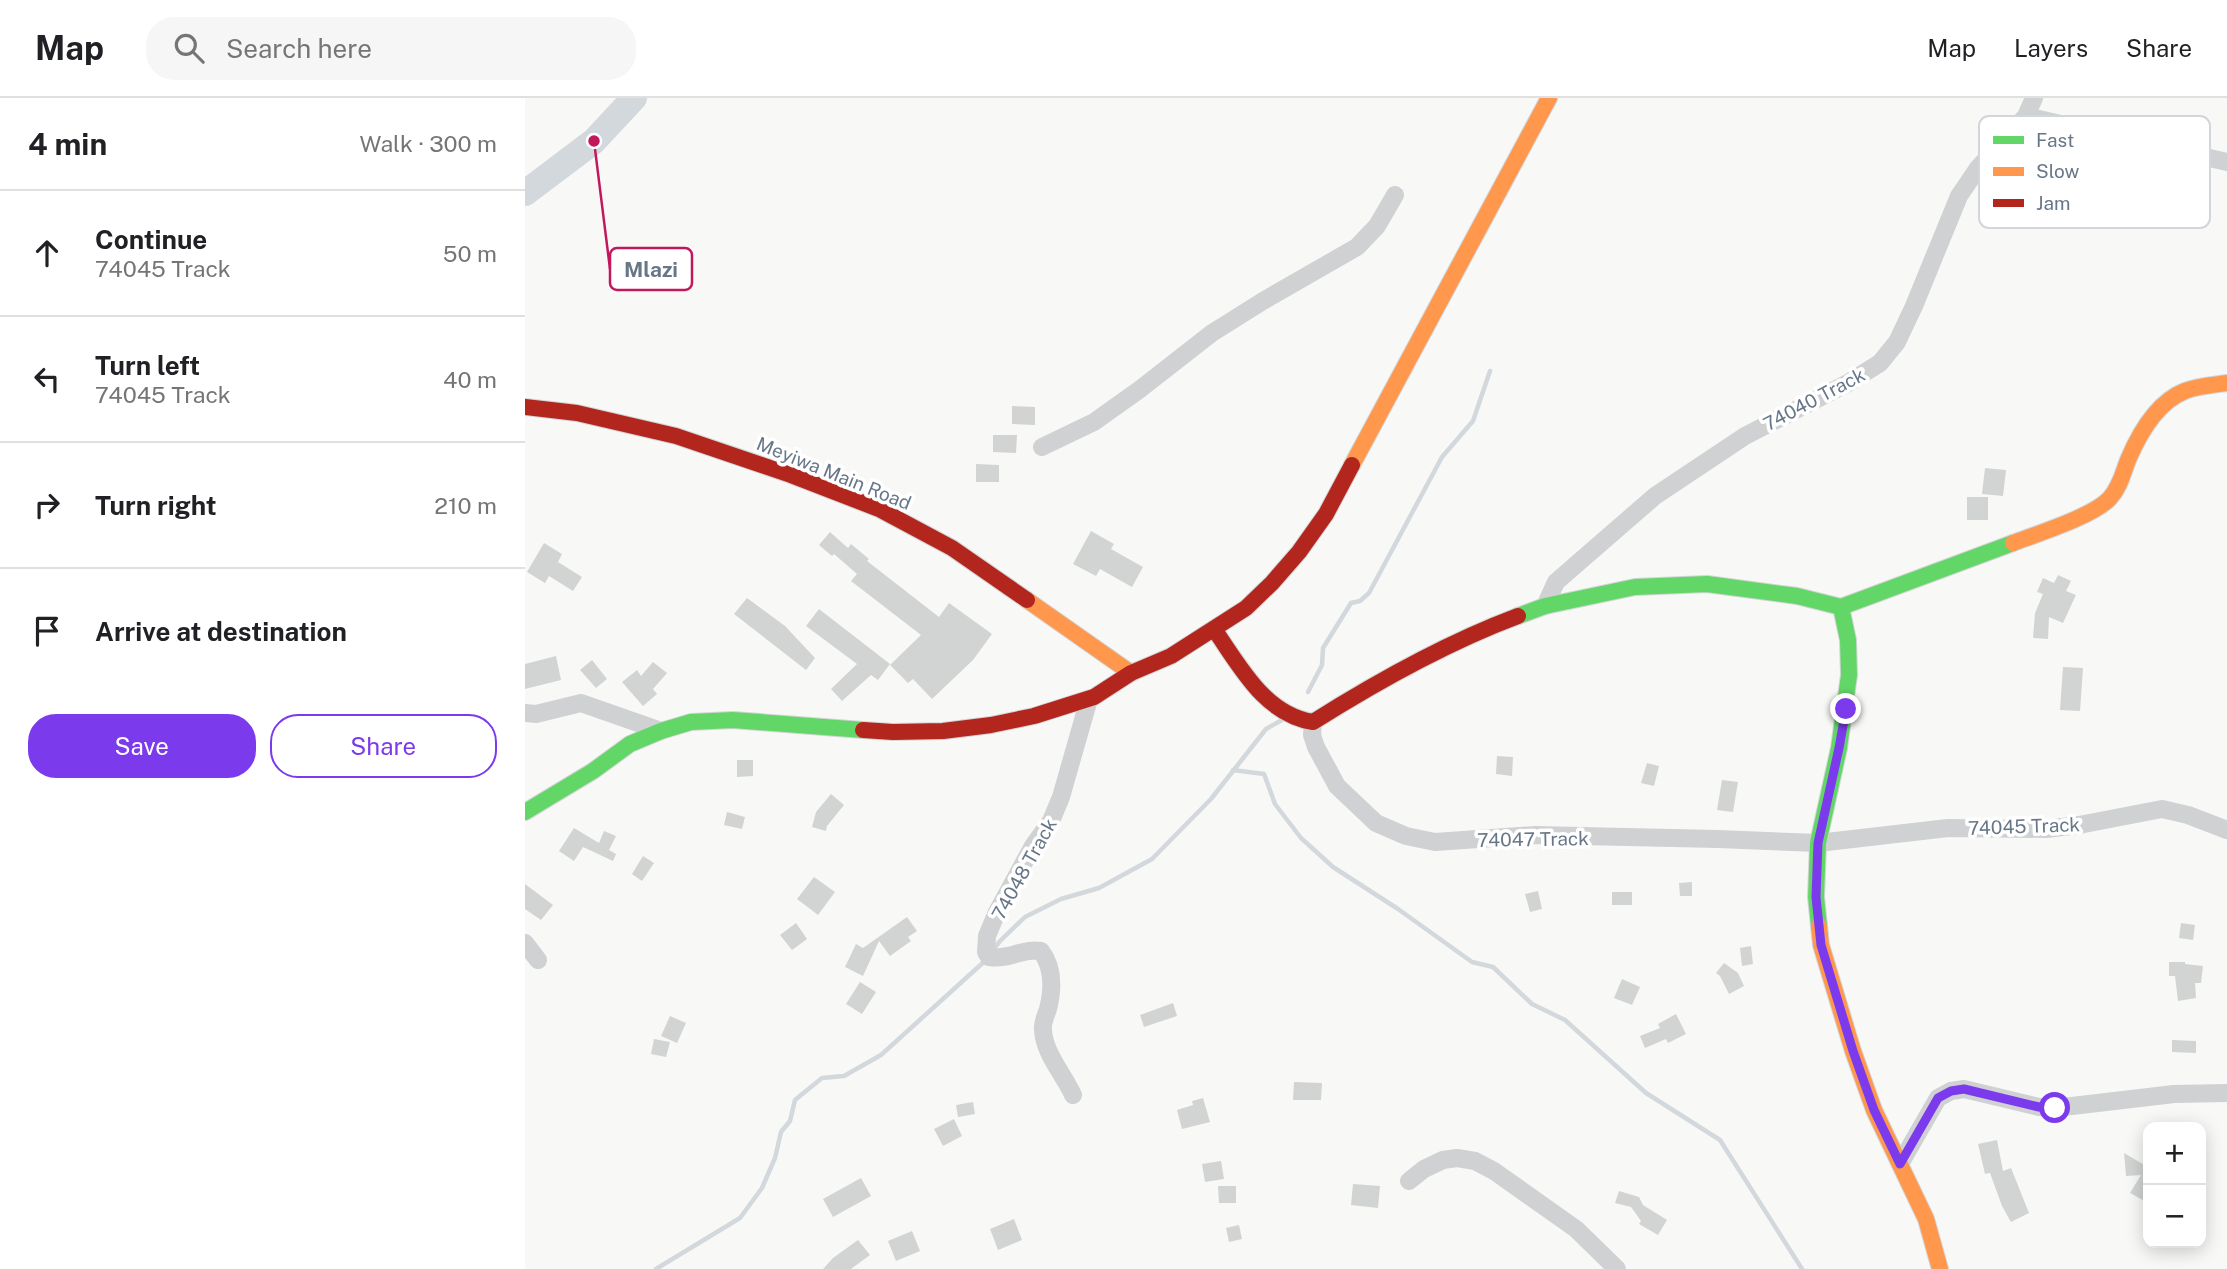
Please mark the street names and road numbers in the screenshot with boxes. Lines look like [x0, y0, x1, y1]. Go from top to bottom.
street label: 74040 Track [1760, 363, 1869, 435]
street label: Meyiwa Main Road [754, 432, 914, 514]
street label: 74045 Track [1968, 813, 2081, 839]
street label: 74048 Track [987, 814, 1061, 924]
street label: 74047 Track [1477, 827, 1589, 851]

